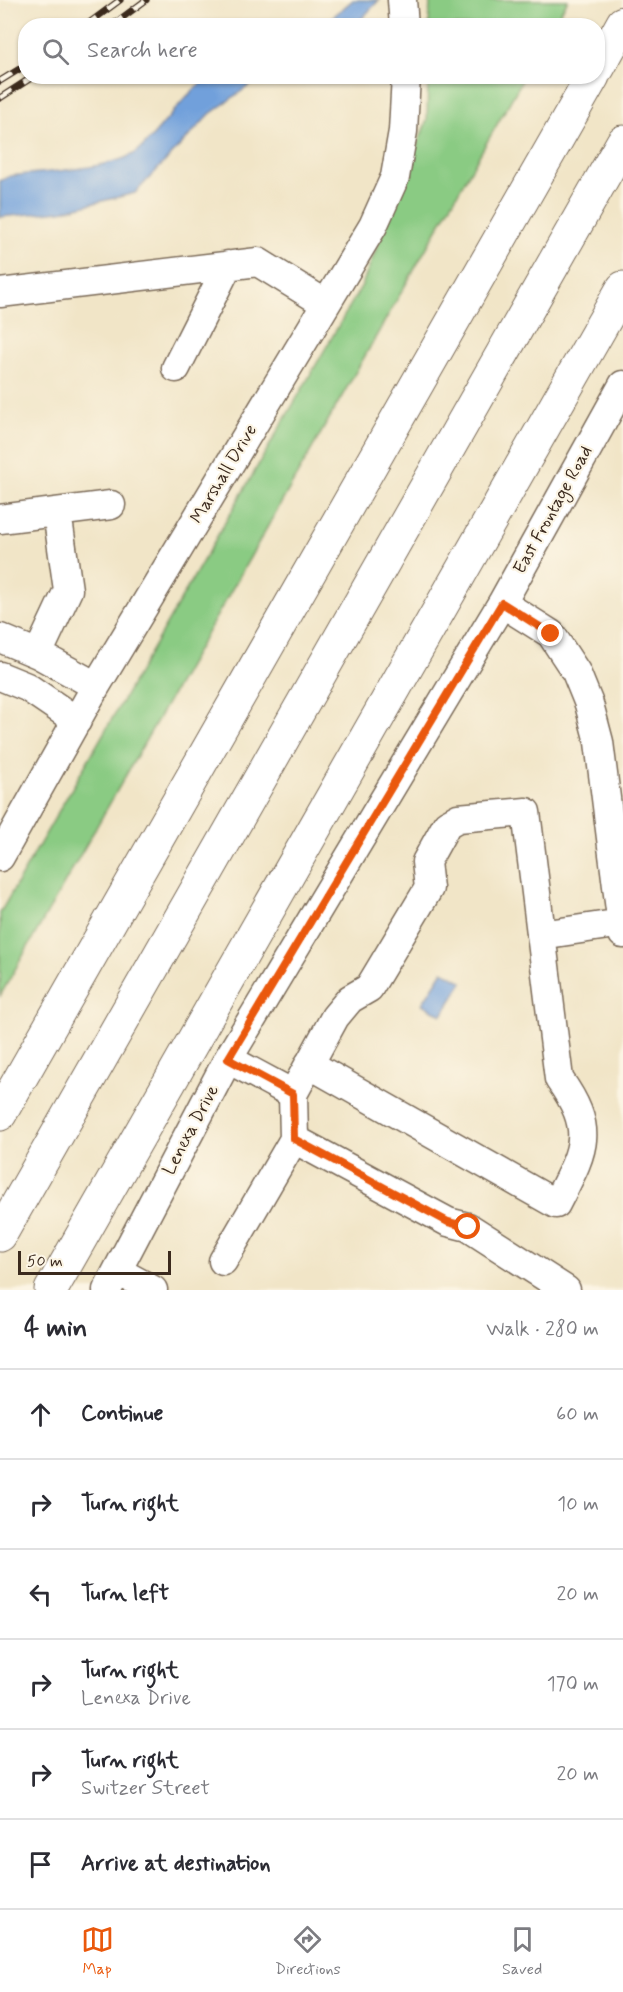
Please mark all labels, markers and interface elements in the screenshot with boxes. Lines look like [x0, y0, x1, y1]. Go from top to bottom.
search box [18, 18, 605, 84]
icon: search [39, 35, 72, 68]
text: Search here [87, 37, 198, 65]
street label: Marshall Drive [185, 420, 263, 528]
street label: East Frontage Road [508, 442, 599, 579]
route end [537, 620, 563, 646]
street label: Lenexa Drive [157, 1081, 225, 1179]
route start [454, 1213, 480, 1239]
scale bar [18, 1248, 171, 1276]
text: 50 m [27, 1251, 63, 1272]
text: 4 min [24, 1312, 87, 1346]
text: Walk · 280 m [486, 1316, 599, 1343]
icon: ahead [24, 1398, 57, 1431]
text: Continue [81, 1400, 163, 1428]
text: 60 m [556, 1401, 599, 1428]
icon: right [24, 1488, 57, 1521]
text: Turn right [81, 1490, 179, 1518]
text: 10 m [557, 1491, 599, 1518]
icon: left [24, 1578, 57, 1611]
text: Turn left [81, 1580, 169, 1608]
text: 20 m [556, 1581, 599, 1608]
text: Turn right [81, 1657, 179, 1685]
icon: right [24, 1668, 57, 1701]
text: 170 m [547, 1671, 599, 1698]
text: Lenexa Drive [81, 1685, 191, 1712]
text: Turn right [81, 1747, 179, 1775]
icon: right [24, 1758, 57, 1791]
text: 20 m [556, 1761, 599, 1788]
text: Switzer Street [81, 1775, 210, 1802]
icon: arrive [24, 1848, 57, 1881]
text: Arrive at destination [81, 1850, 271, 1878]
tab: Map [81, 1923, 114, 1980]
tab: Directions [275, 1923, 341, 1980]
tab: Saved [502, 1923, 542, 1980]

